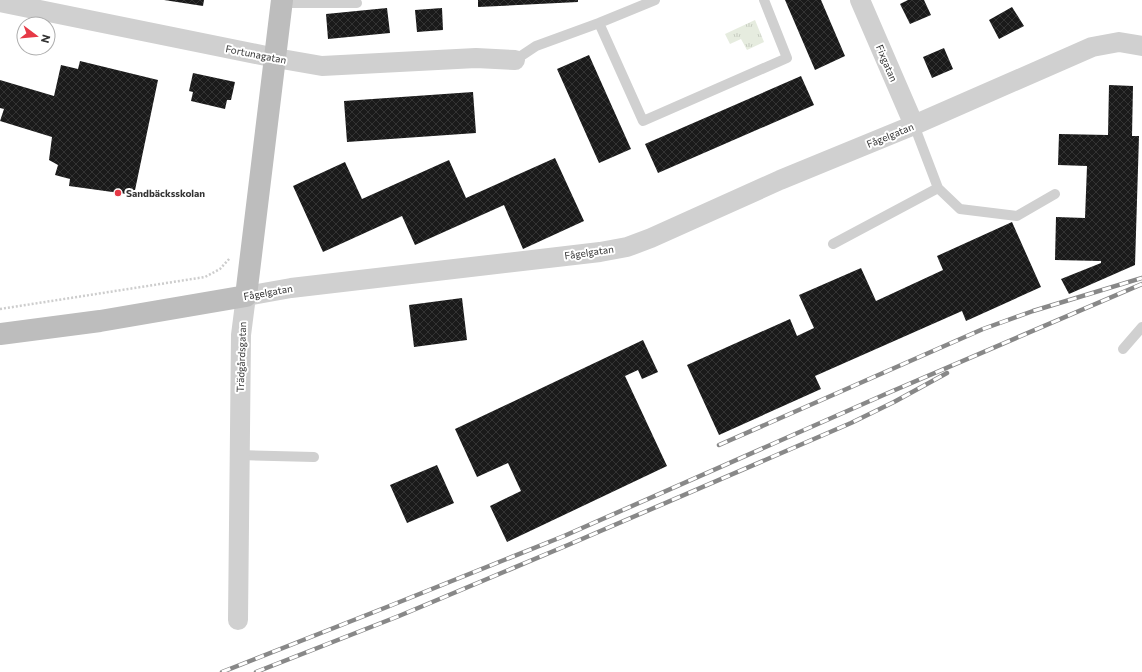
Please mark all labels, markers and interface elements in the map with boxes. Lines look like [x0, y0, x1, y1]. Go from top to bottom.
north arrow [16, 16, 56, 56]
text: N [39, 33, 53, 45]
street label: Fortunagatan [225, 42, 287, 66]
street label: Fixgatan [874, 43, 900, 83]
street label: Fågelgatan [865, 120, 915, 150]
place label: Sandbäcksskolan [126, 187, 205, 199]
marker: Sandbäcksskolan [113, 188, 123, 198]
street label: Fågelgatan [564, 243, 614, 261]
street label: Fågelgatan [243, 282, 293, 302]
street label: Trädgårdsgatan [234, 321, 248, 393]

